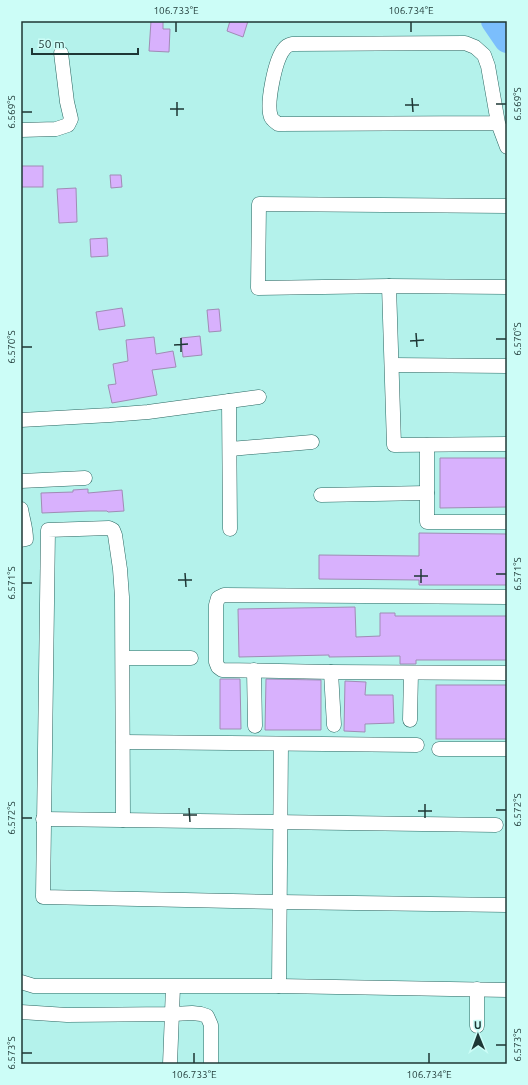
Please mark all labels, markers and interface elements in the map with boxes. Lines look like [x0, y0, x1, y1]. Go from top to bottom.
text: 106.733°E [153, 5, 199, 16]
text: 106.734°E [388, 5, 434, 16]
scale bar [32, 30, 138, 56]
text: 50 m [38, 37, 65, 50]
text: 6.569°S [512, 87, 523, 121]
text: 6.569°S [6, 95, 17, 129]
text: 6.570°S [512, 322, 523, 356]
text: 6.570°S [6, 330, 17, 364]
text: 6.571°S [512, 557, 523, 591]
text: 6.571°S [6, 566, 17, 600]
text: 6.572°S [512, 793, 523, 827]
text: 6.572°S [6, 801, 17, 835]
north arrow [458, 1015, 498, 1055]
text: U [474, 1019, 482, 1031]
text: 6.573°S [512, 1028, 523, 1062]
text: 6.573°S [6, 1036, 17, 1070]
text: 106.733°E [171, 1069, 217, 1080]
text: 106.734°E [406, 1069, 452, 1080]

